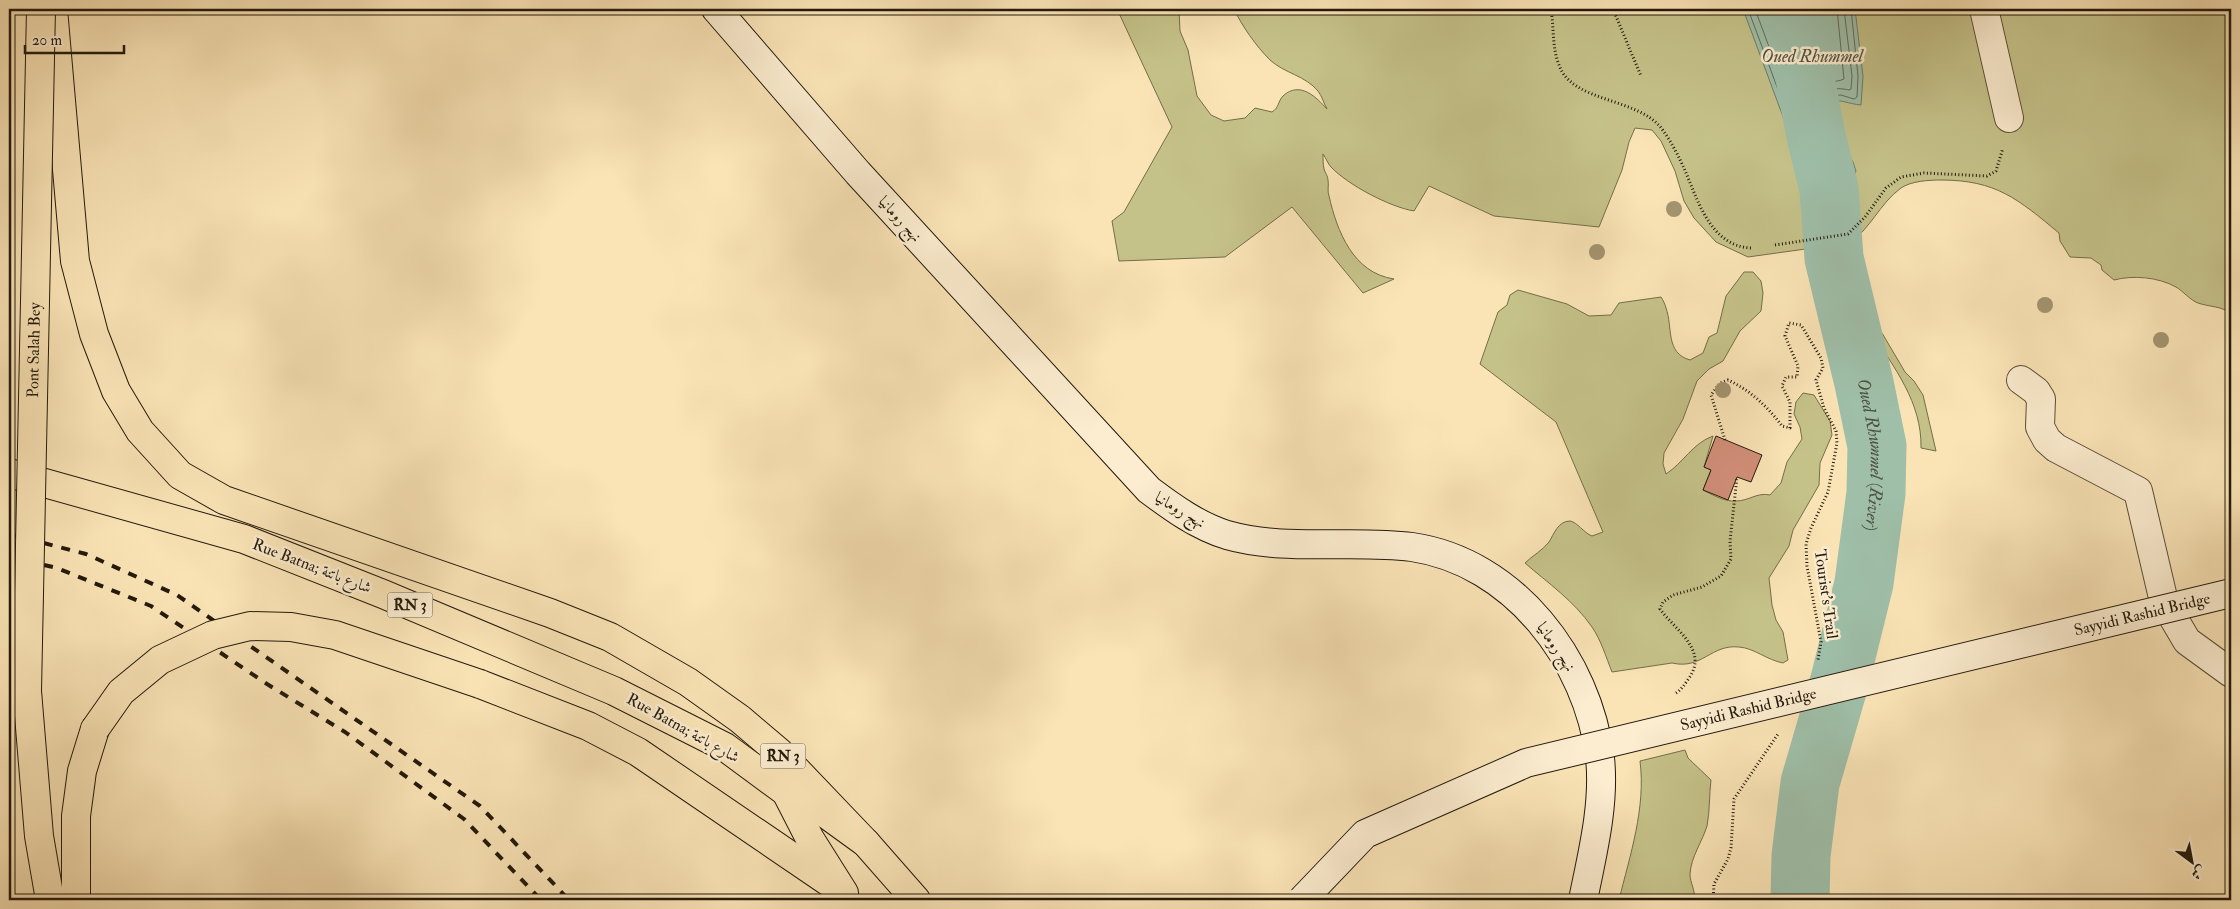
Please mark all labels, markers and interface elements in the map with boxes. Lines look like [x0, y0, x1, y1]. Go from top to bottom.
scale bar [25, 22, 124, 54]
text: 20 m [32, 31, 62, 50]
water label: Oued Rhummel [1761, 45, 1865, 68]
street label: نهج رومانيا [871, 192, 926, 249]
street label: Pont Salah Bey [23, 301, 45, 398]
water label: Oued Rhummel (River) [1852, 376, 1889, 532]
street label: نهج رومانيا [1149, 487, 1209, 536]
street label: Rue Batna; شارع باتنة [249, 534, 374, 601]
street label: Tourist's Trail [1810, 548, 1842, 640]
street label: Sayyidi Rashid Bridge [2072, 588, 2213, 640]
road number: RN 3 [388, 592, 432, 618]
street label: نهج رومانيا [1529, 618, 1580, 678]
street label: Sayyidi Rashid Bridge [1678, 683, 1819, 735]
street label: Rue Batna; شارع باتنة [622, 689, 743, 770]
road number: RN 3 [760, 744, 806, 768]
north arrow [2168, 836, 2218, 886]
text: ش [2188, 862, 2209, 884]

